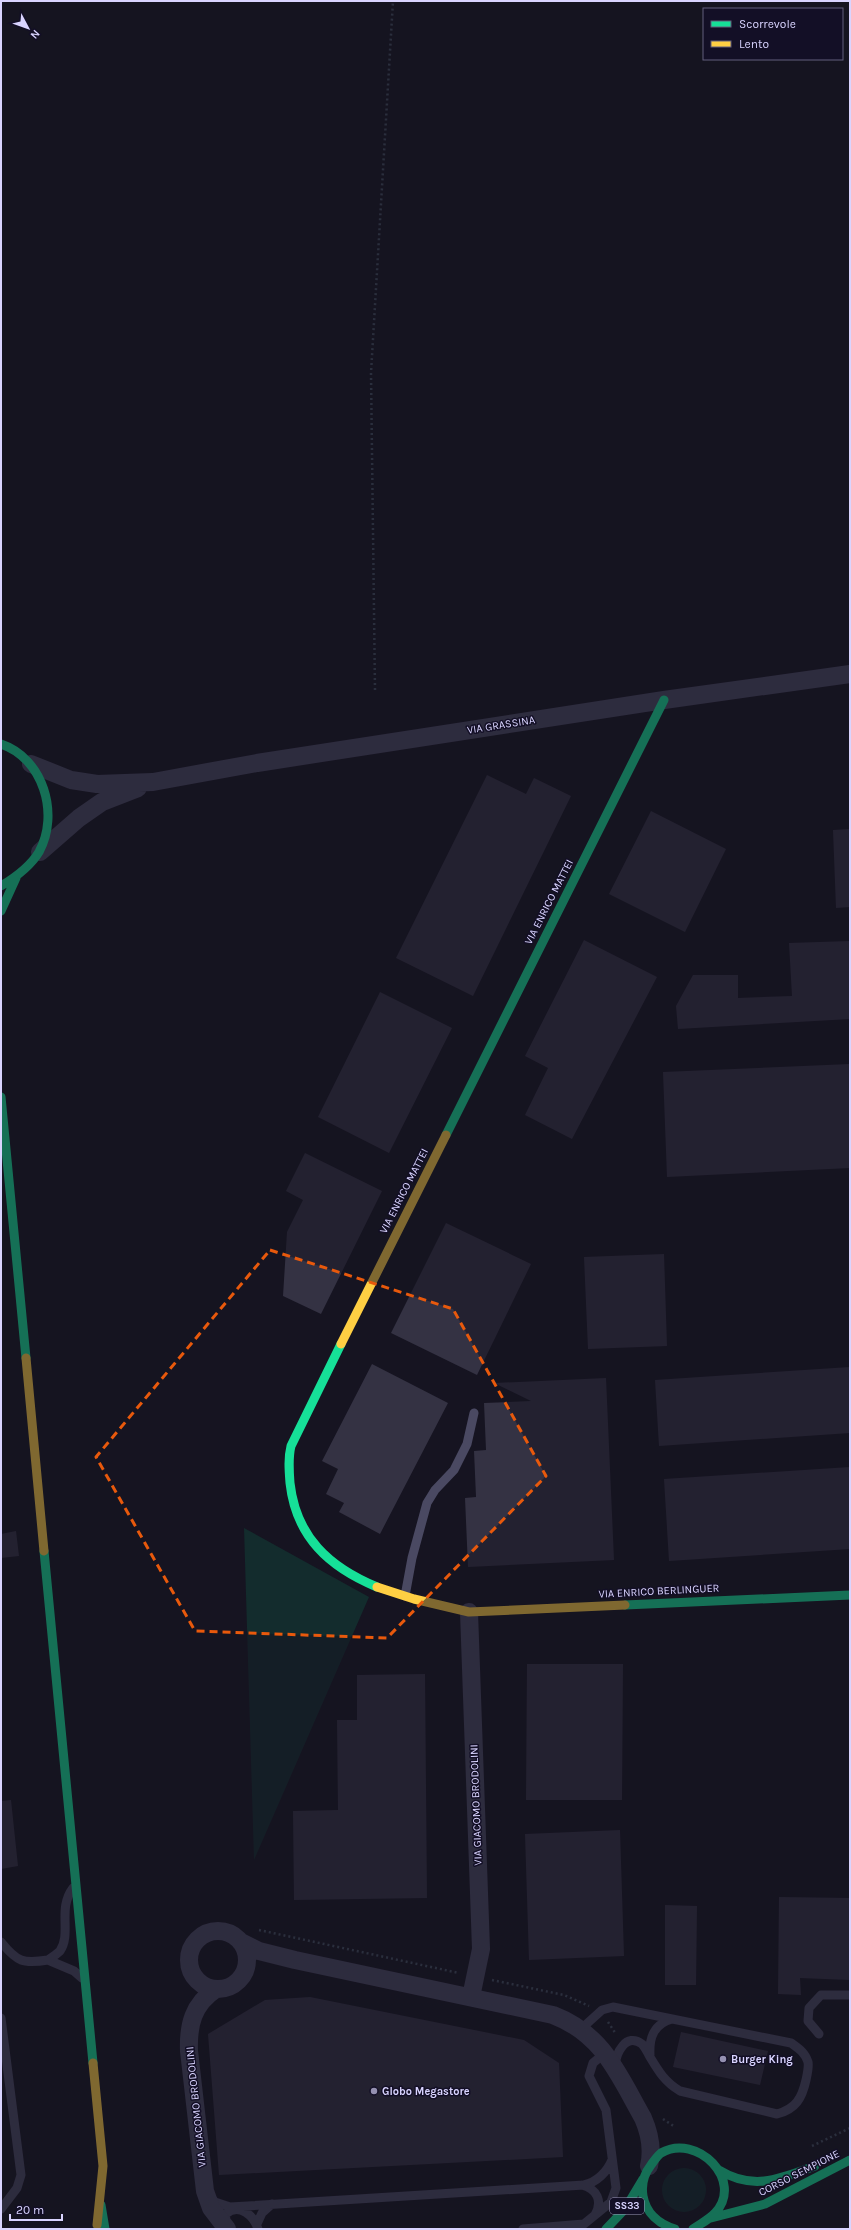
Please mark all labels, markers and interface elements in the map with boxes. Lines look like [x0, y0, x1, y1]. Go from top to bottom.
north arrow [8, 8, 48, 48]
legend [703, 8, 843, 60]
text: Scorrevole [739, 17, 796, 31]
text: N [28, 27, 43, 41]
text: Lento [739, 37, 769, 51]
street label: VIA GRASSINA [466, 713, 537, 737]
street label: VIA ENRICO MATTEI [522, 857, 576, 947]
street label: VIA ENRICO MATTEI [377, 1146, 431, 1236]
street label: VIA ENRICO BERLINGUER [598, 1581, 720, 1601]
street label: VIA GIACOMO BRODOLINI [467, 1744, 485, 1866]
street label: VIA GIACOMO BRODOLINI [183, 2046, 209, 2168]
place label: Burger King [731, 2053, 793, 2066]
marker: Burger King [718, 2054, 728, 2064]
place label: Globo Megastore [382, 2085, 470, 2098]
marker: Globo Megastore [369, 2086, 379, 2096]
street label: CORSO SEMPIONE [756, 2147, 842, 2199]
scale bar [10, 2196, 62, 2222]
road number: SS33 [610, 2198, 644, 2214]
text: 20 m [16, 2203, 44, 2217]

